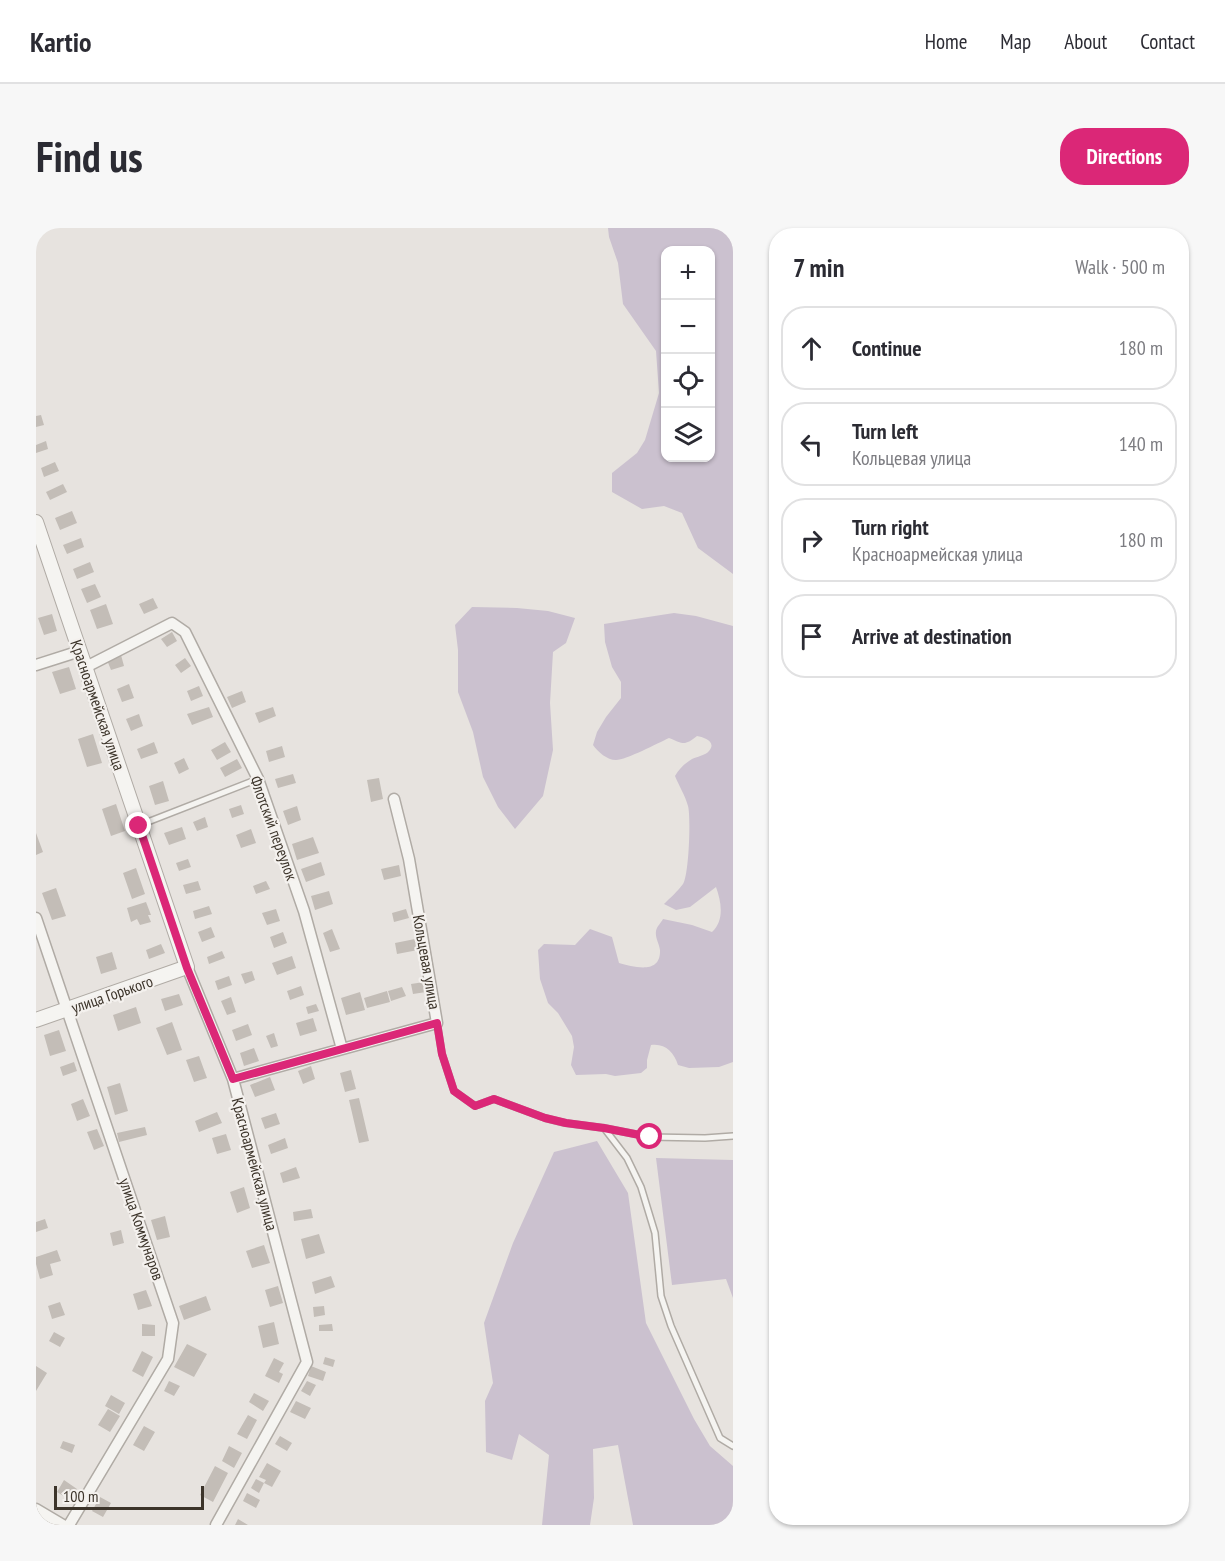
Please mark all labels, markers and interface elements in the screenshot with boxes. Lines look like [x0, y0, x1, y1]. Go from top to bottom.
text: Kartio [30, 23, 92, 60]
text: Home [925, 28, 967, 55]
text: Map [1000, 28, 1031, 55]
text: About [1064, 28, 1107, 55]
text: Contact [1140, 28, 1195, 55]
button: Directions [1060, 128, 1189, 185]
text: Find us [36, 129, 143, 184]
map controls [661, 246, 715, 462]
button: + [661, 246, 715, 300]
text: 7 min [793, 251, 844, 284]
text: Walk · 500 m [1075, 254, 1165, 280]
button: − [661, 300, 715, 354]
icon: ahead [795, 332, 828, 365]
text: Continue [852, 334, 922, 362]
text: 180 m [1119, 335, 1163, 361]
button: locate [661, 354, 715, 408]
button: layers [661, 408, 715, 462]
text: Turn left [852, 417, 918, 445]
icon: left [795, 428, 828, 461]
text: 140 m [1119, 431, 1163, 457]
text: Кольцевая улица [852, 445, 971, 471]
text: Turn right [852, 513, 929, 541]
icon: right [795, 524, 828, 557]
text: 180 m [1119, 527, 1163, 553]
text: Красноармейская улица [852, 541, 1023, 567]
icon: arrive [795, 620, 828, 653]
text: Arrive at destination [852, 622, 1012, 650]
street label: Красноармейская улица [66, 637, 130, 773]
street label: Флотский переулок [246, 773, 302, 884]
route end [125, 812, 151, 838]
street label: Кольцевая улица [409, 913, 445, 1011]
street label: улица Горького [69, 971, 155, 1017]
street label: Красноармейская улица [228, 1095, 282, 1233]
route start [636, 1123, 662, 1149]
street label: улица Коммунаров [115, 1175, 169, 1283]
scale bar [54, 1483, 204, 1510]
text: 100 m [63, 1486, 98, 1506]

